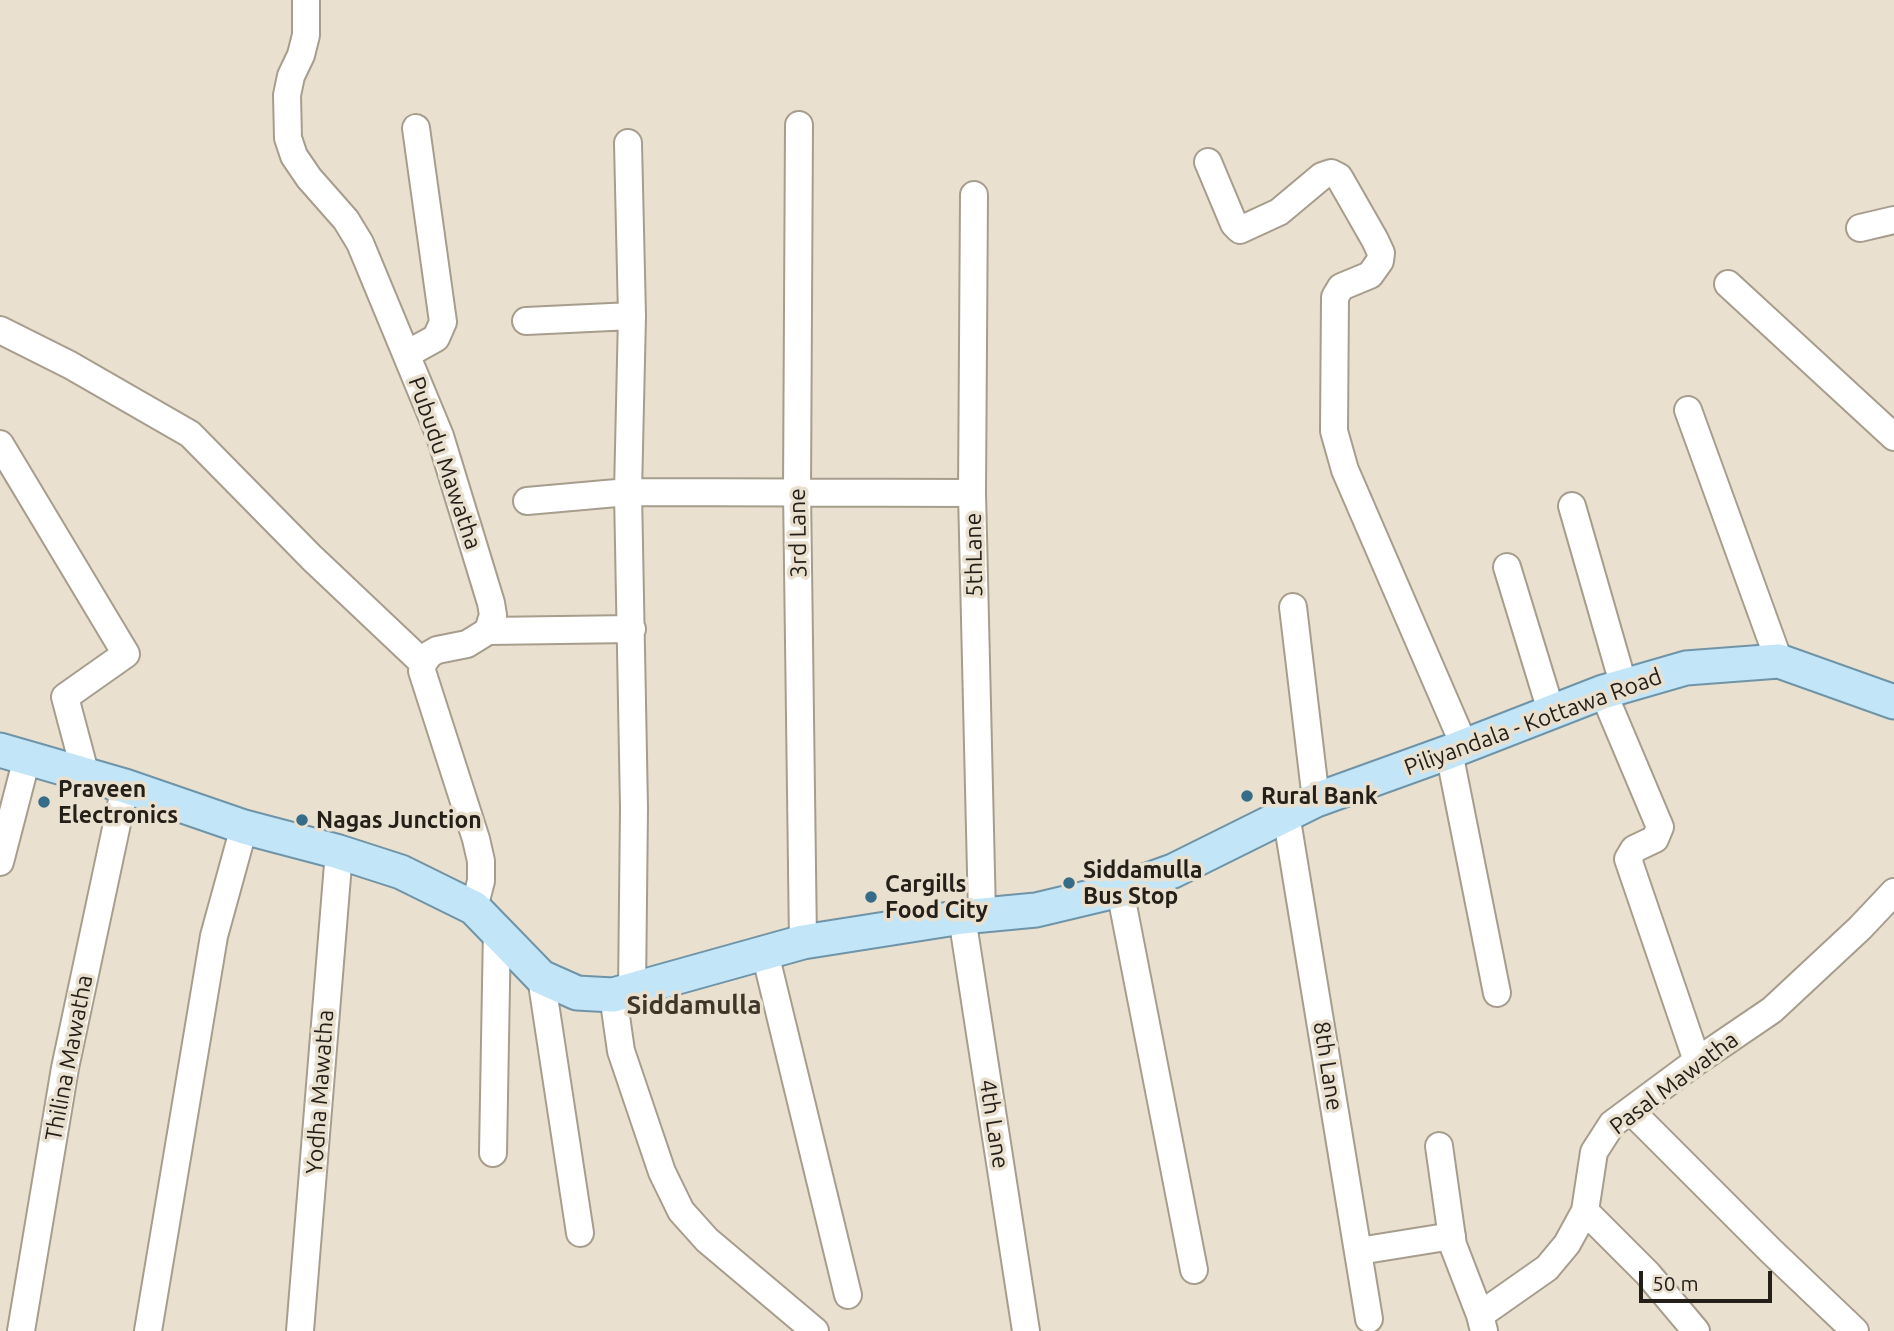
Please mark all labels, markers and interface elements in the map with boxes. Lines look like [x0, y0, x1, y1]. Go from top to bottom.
street label: Pubudu Mawatha [403, 373, 487, 553]
street label: 3rd Lane [783, 488, 813, 578]
street label: 5thLane [959, 513, 989, 597]
street label: Piliyandala - Kottawa Road [1400, 662, 1666, 782]
place label: Praveen Electronics [58, 775, 178, 829]
place label: Rural Bank [1261, 782, 1378, 810]
marker: Rural Bank [1239, 788, 1255, 804]
marker: Praveen Electronics [36, 794, 52, 810]
place label: Nagas Junction [316, 806, 482, 834]
marker: Nagas Junction [294, 812, 310, 828]
place label: Siddamulla Bus Stop [1083, 856, 1202, 910]
place label: Cargills Food City [885, 870, 988, 924]
marker: Siddamulla Bus Stop [1061, 875, 1077, 891]
marker: Cargills Food City [863, 889, 879, 905]
street label: Thilina Mawatha [39, 973, 99, 1143]
district label: Siddamulla [626, 989, 762, 1021]
street label: Yodha Mawatha [300, 1009, 340, 1175]
street label: 8th Lane [1307, 1019, 1349, 1113]
street label: Pasal Mawatha [1604, 1026, 1744, 1140]
street label: 4th Lane [973, 1077, 1015, 1171]
scale bar [1642, 1258, 1775, 1302]
text: 50 m [1652, 1271, 1699, 1295]

